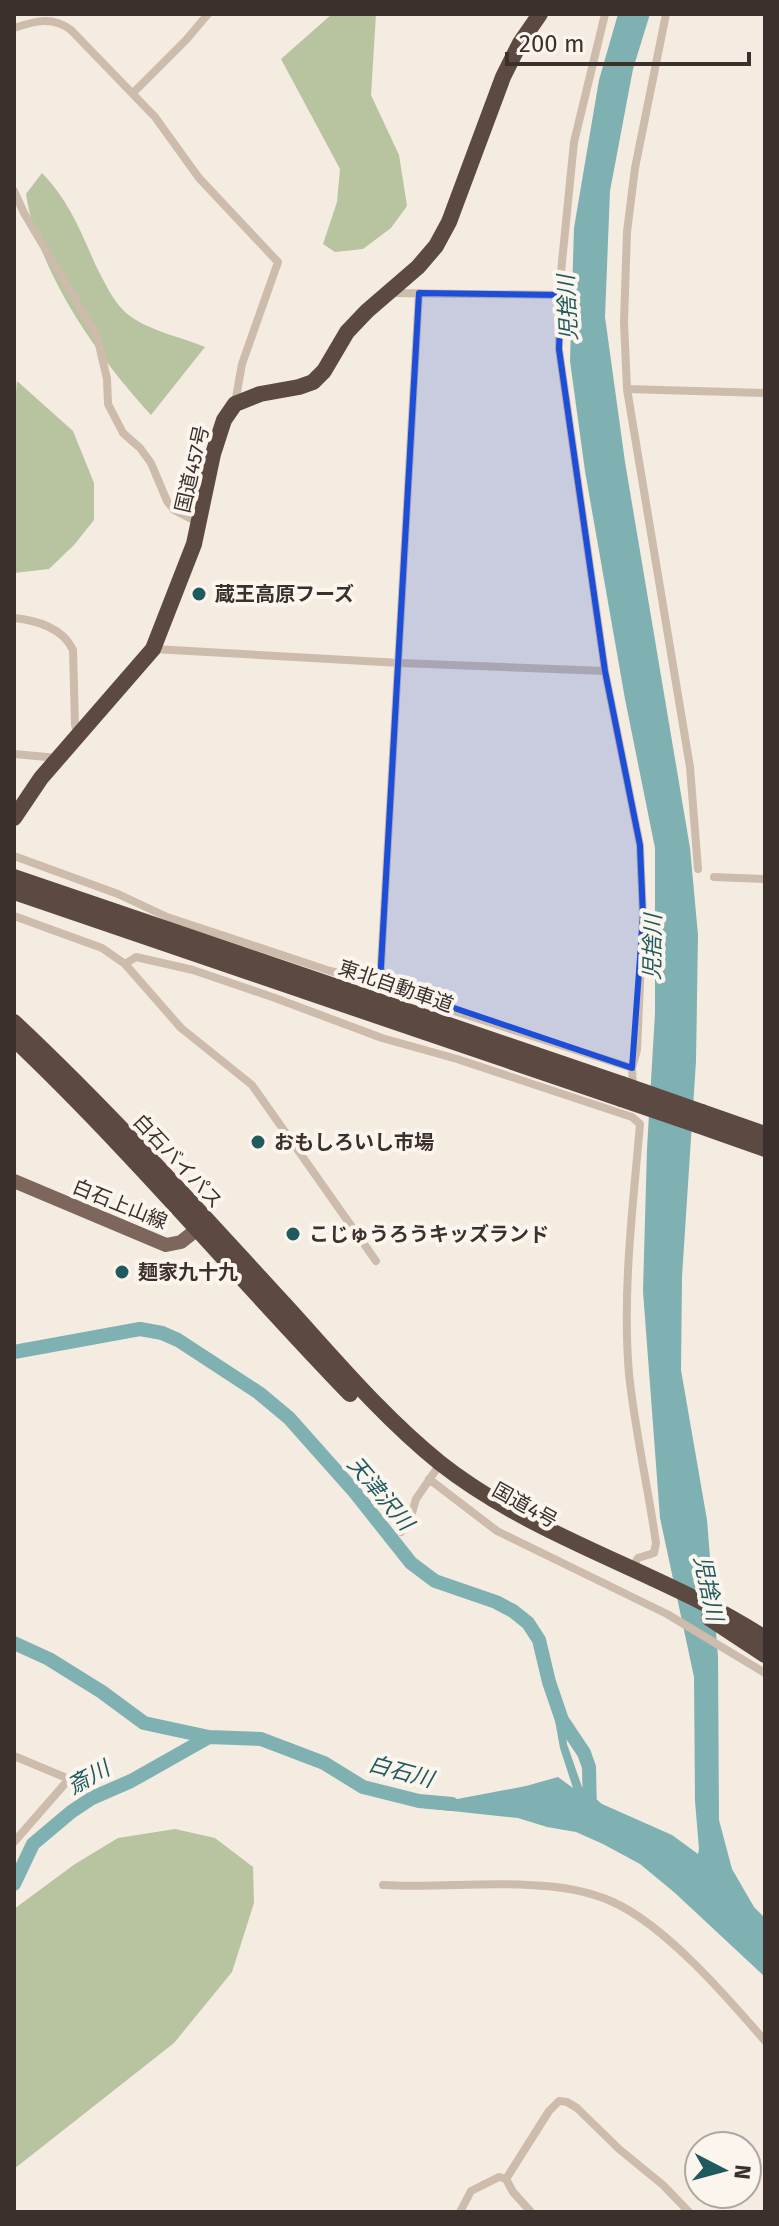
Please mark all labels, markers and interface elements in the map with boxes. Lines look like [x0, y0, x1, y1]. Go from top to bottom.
scale bar [507, 16, 749, 66]
text: 200 m [519, 30, 585, 58]
water label: 児捨川 [552, 272, 583, 342]
street label: 国道457号 [170, 423, 214, 515]
place label: 蔵王高原フーズ [215, 582, 354, 606]
marker: 蔵王高原フーズ [190, 585, 208, 603]
water label: 児捨川 [638, 912, 667, 980]
street label: 東北自動車道 [335, 955, 457, 1017]
street label: 白石バイパス [128, 1109, 228, 1213]
place label: おもしろいし市場 [274, 1130, 434, 1154]
marker: おもしろいし市場 [249, 1133, 267, 1151]
street label: 白石上山線 [69, 1174, 171, 1234]
place label: こじゅうろうキッズランド [309, 1222, 549, 1246]
marker: こじゅうろうキッズランド [284, 1225, 302, 1243]
place label: 麺家九十九 [138, 1260, 238, 1284]
marker: 麺家九十九 [113, 1263, 131, 1281]
water label: 天津沢川 [342, 1451, 421, 1537]
street label: 国道4号 [488, 1477, 562, 1533]
water label: 児捨川 [688, 1553, 729, 1625]
water label: 白石川 [365, 1750, 438, 1794]
water label: 斎川 [62, 1754, 116, 1800]
north arrow [683, 2130, 763, 2210]
text: N [728, 2163, 757, 2181]

